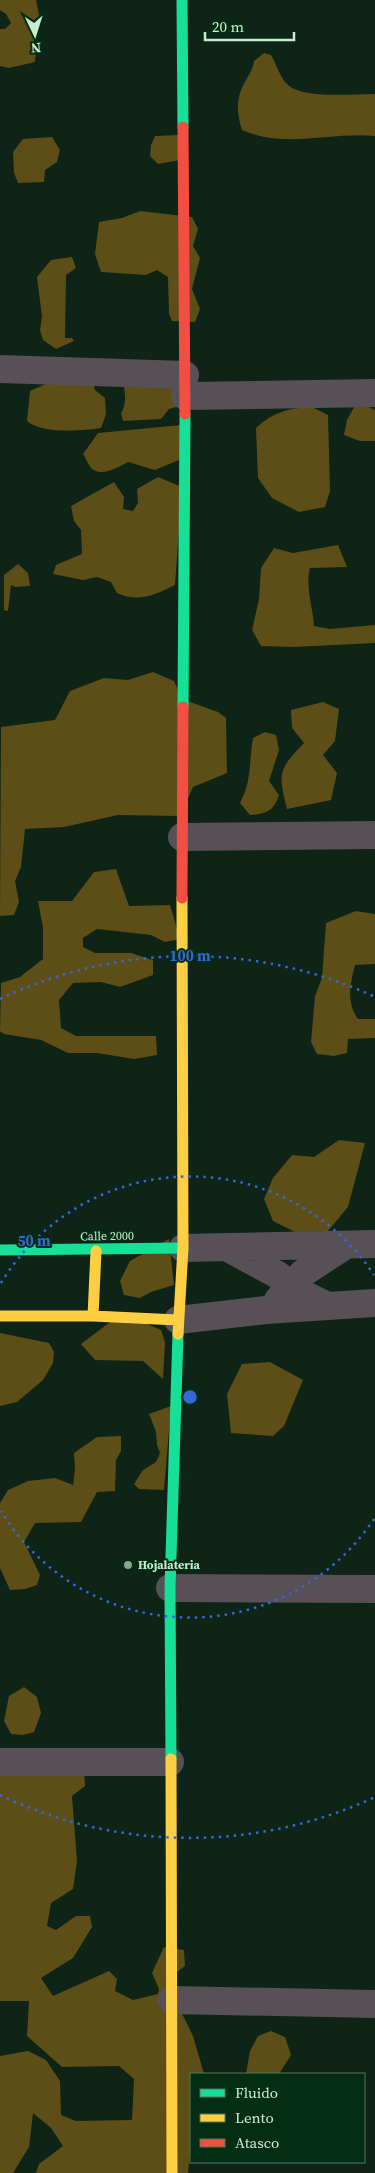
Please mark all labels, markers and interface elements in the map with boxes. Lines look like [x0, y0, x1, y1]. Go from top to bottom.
north arrow [10, 10, 60, 60]
scale bar [205, 10, 294, 42]
text: 20 m [212, 16, 244, 37]
text: N [30, 38, 42, 58]
text: 100 m [169, 945, 211, 966]
street label: Calle 2000 [80, 1228, 134, 1244]
text: 50 m [17, 1230, 51, 1251]
centre of rings [181, 1388, 199, 1406]
place label: Hojalateria [138, 1557, 201, 1573]
marker: Hojalateria [122, 1559, 134, 1571]
legend [190, 2073, 365, 2163]
text: Fluido [235, 2082, 278, 2103]
text: Lento [235, 2107, 274, 2128]
text: Atasco [235, 2132, 279, 2153]

